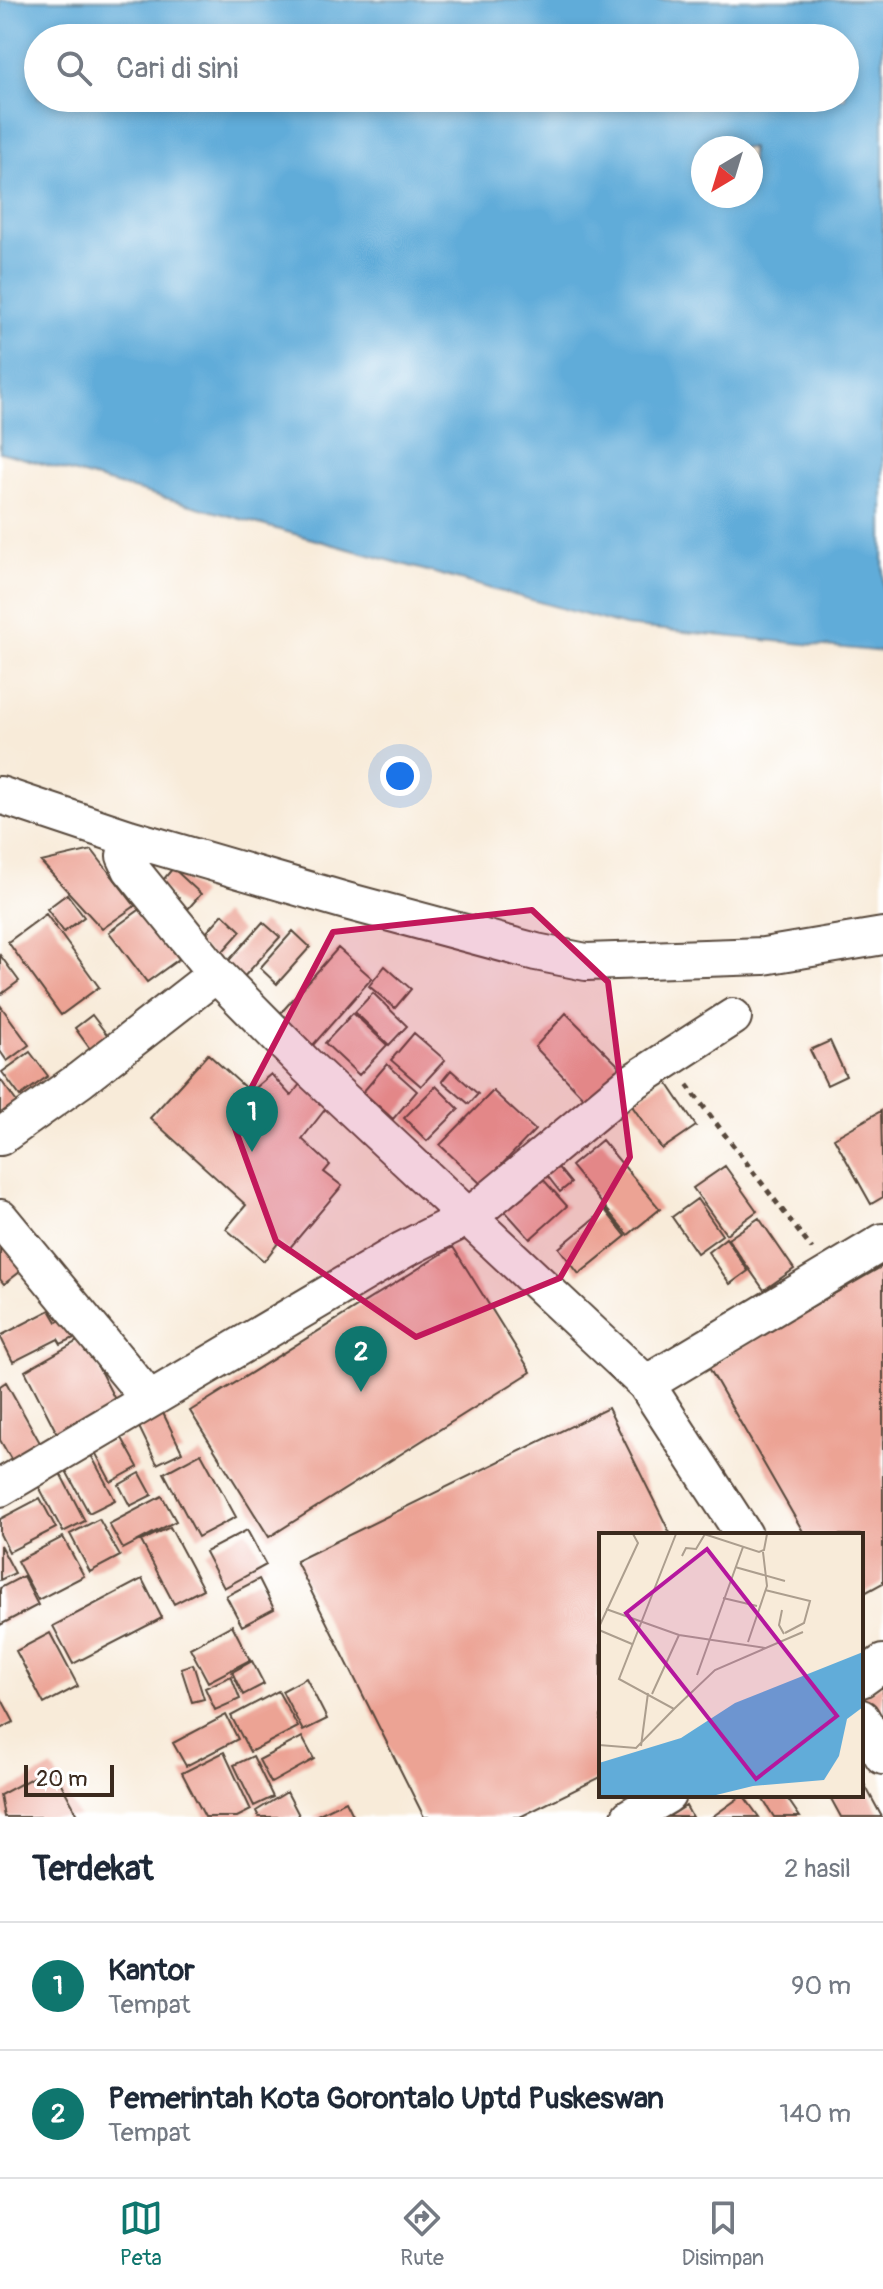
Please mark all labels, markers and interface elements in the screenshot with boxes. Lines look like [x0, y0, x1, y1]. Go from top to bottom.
search box [24, 24, 859, 112]
icon: search [52, 46, 96, 90]
text: Cari di sini [116, 50, 238, 87]
north arrow [691, 136, 763, 208]
your location [380, 756, 420, 796]
pin: 1 [226, 1086, 278, 1152]
pin: 2 [335, 1326, 387, 1392]
inset map [599, 1533, 863, 1797]
scale bar [24, 1761, 114, 1797]
text: 20 m [36, 1765, 88, 1793]
text: Terdekat [32, 1848, 153, 1891]
text: 2 hasil [784, 1853, 851, 1885]
text: Kantor [108, 1952, 195, 1989]
text: 1 [53, 1970, 63, 2002]
text: 90 m [791, 1970, 851, 2002]
text: Tempat [108, 1989, 191, 2021]
text: Pemerintah Kota Gorontalo Uptd Puskeswan [108, 2080, 664, 2117]
text: 2 [51, 2098, 65, 2130]
text: 140 m [779, 2098, 851, 2130]
text: Tempat [108, 2117, 191, 2149]
tab: Peta [119, 2196, 163, 2272]
tab: Rute [400, 2196, 444, 2272]
tab: Disimpan [681, 2196, 764, 2272]

